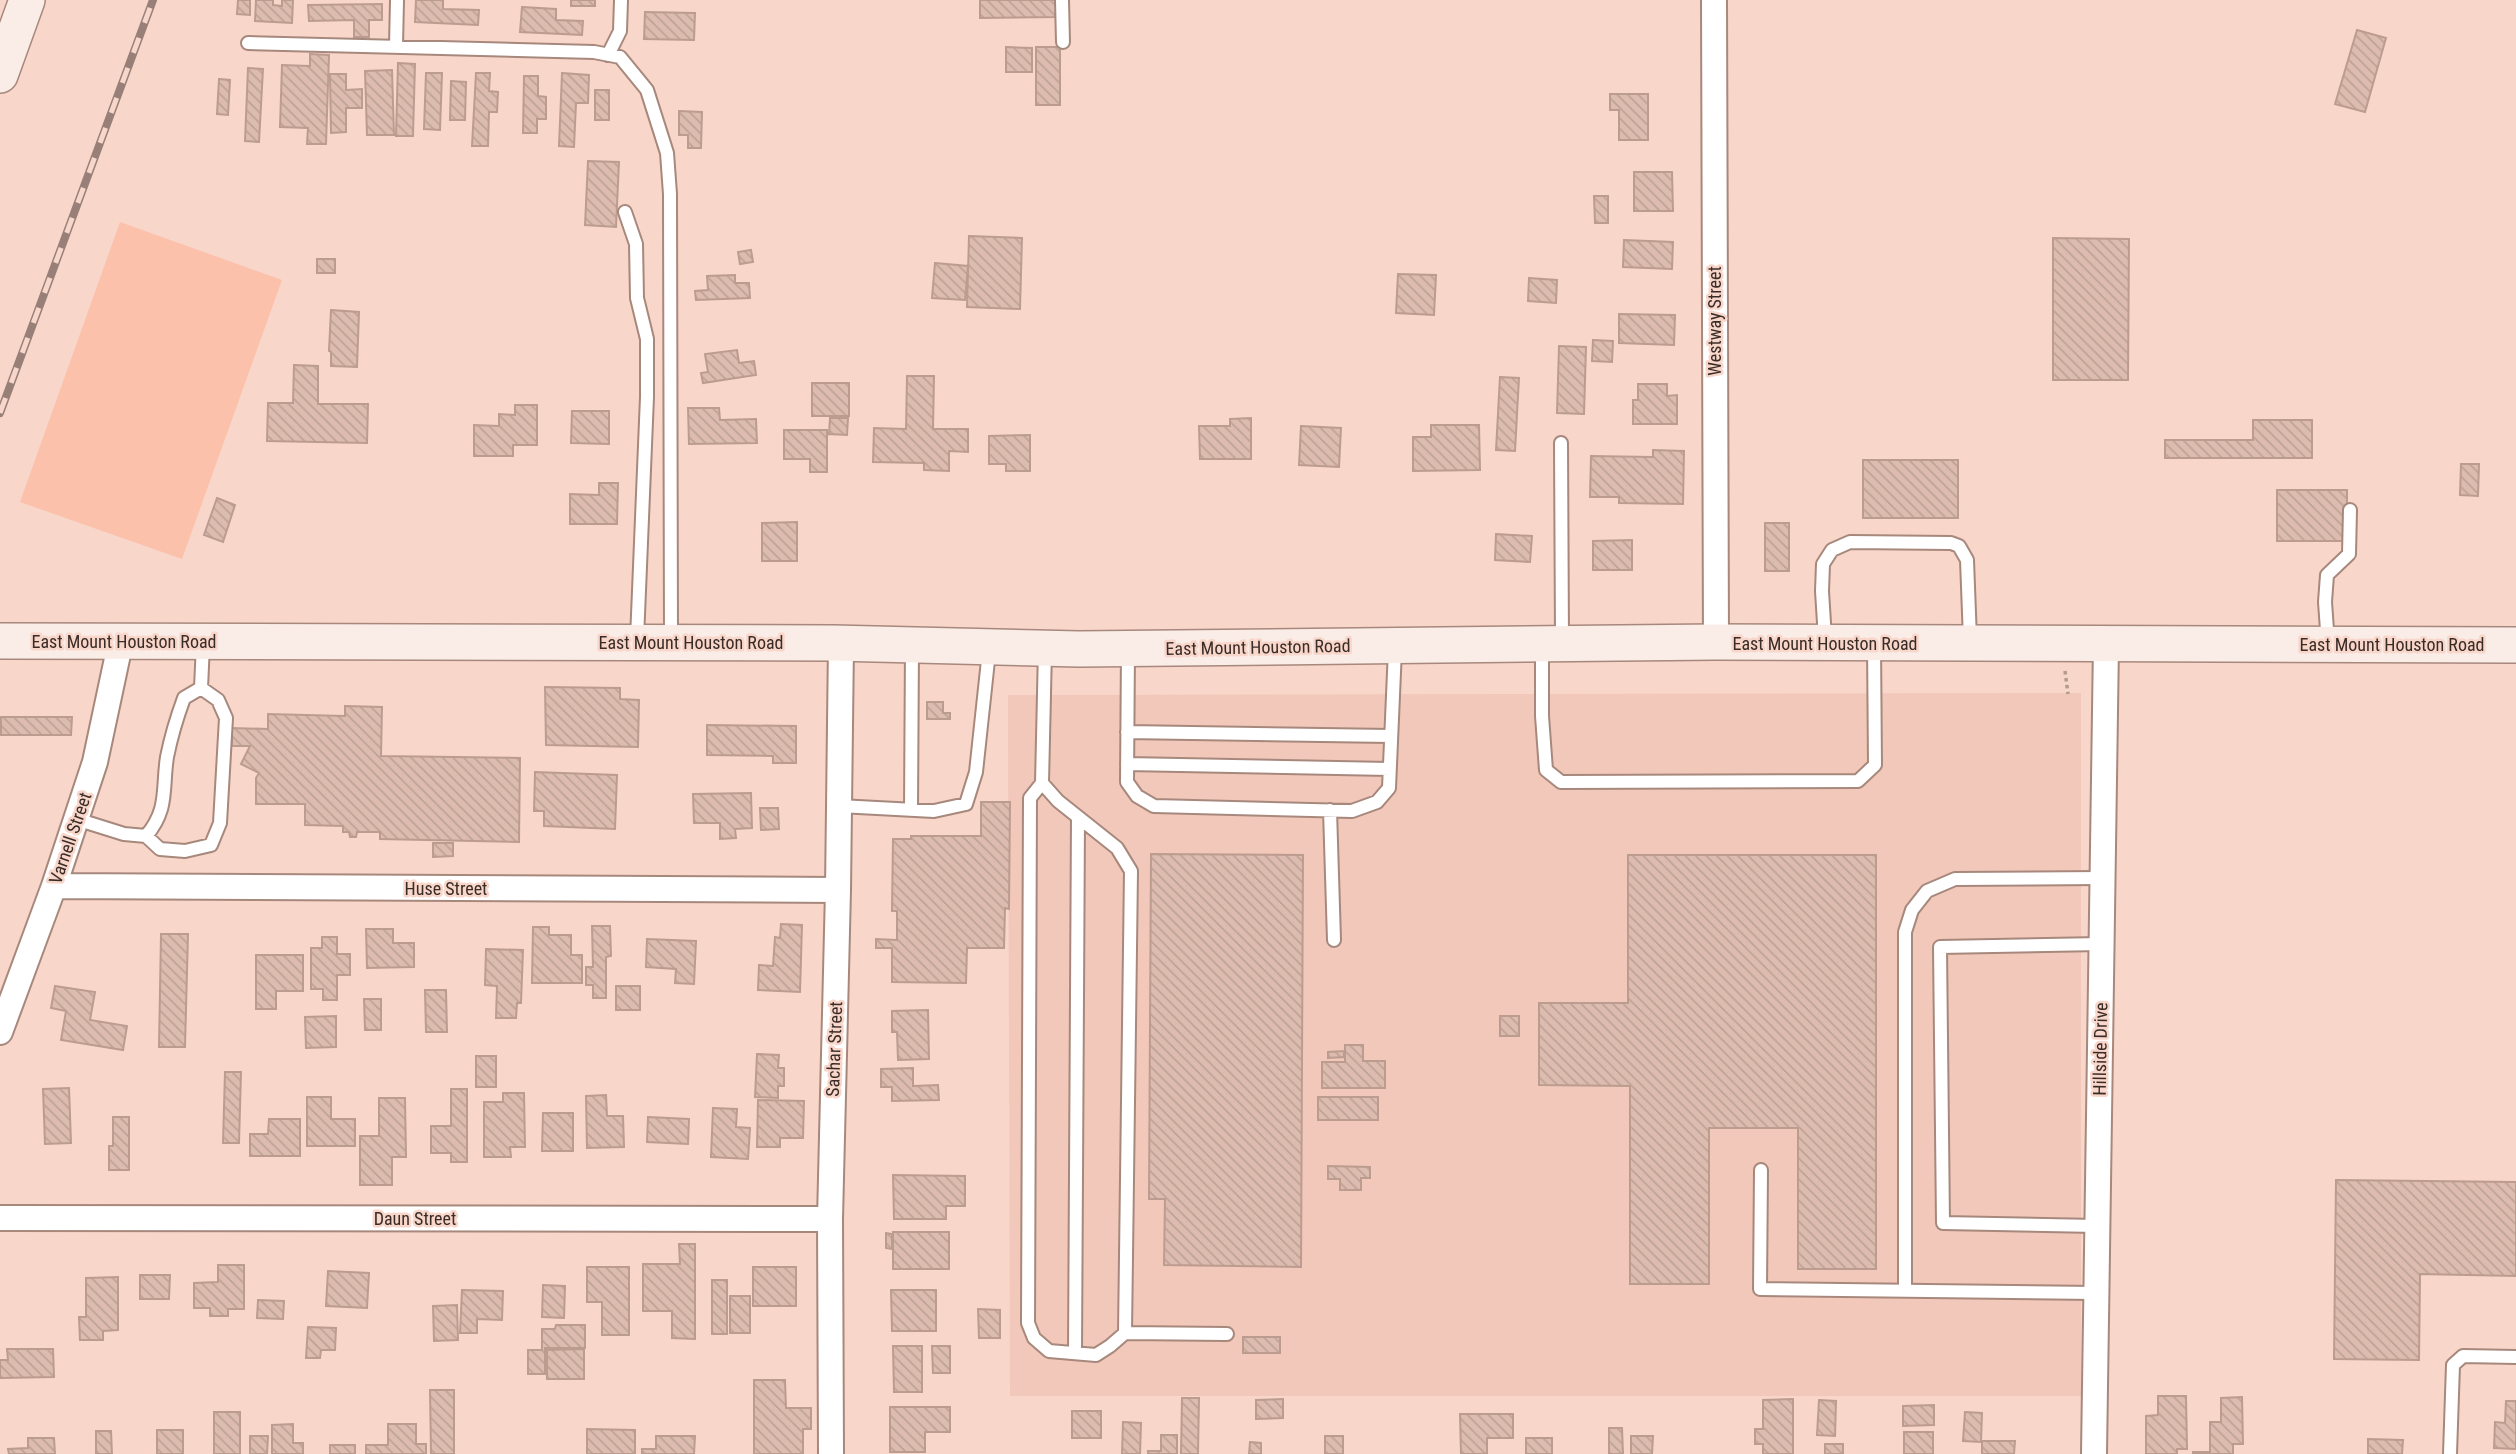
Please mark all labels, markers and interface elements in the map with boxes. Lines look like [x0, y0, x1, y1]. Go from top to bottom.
street label: Westway Street [1704, 266, 1725, 376]
street label: East Mount Houston Road [31, 631, 217, 652]
street label: East Mount Houston Road [598, 632, 784, 653]
street label: East Mount Houston Road [1732, 633, 1918, 654]
street label: East Mount Houston Road [2299, 634, 2485, 655]
street label: East Mount Houston Road [1165, 635, 1351, 659]
street label: Varnell Street [45, 789, 95, 887]
street label: Huse Street [405, 878, 487, 899]
street label: Sachar Street [822, 1001, 846, 1097]
street label: Hillside Drive [2089, 1002, 2111, 1096]
street label: Daun Street [374, 1208, 456, 1229]

